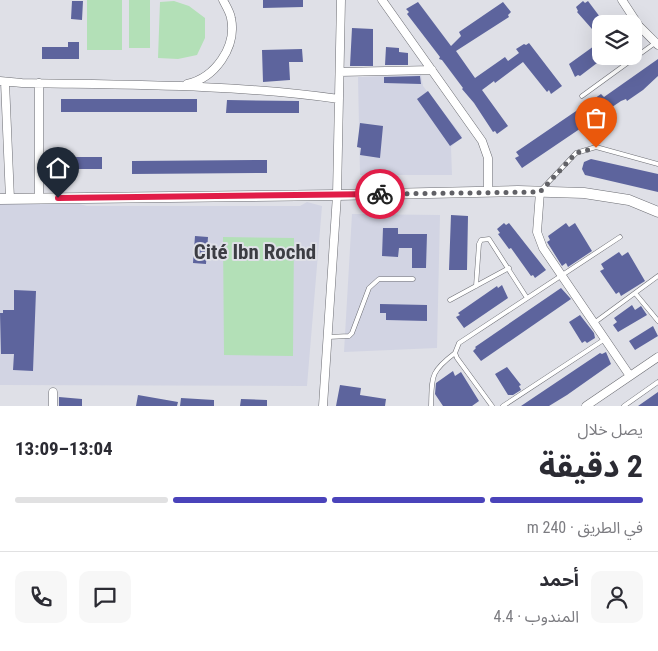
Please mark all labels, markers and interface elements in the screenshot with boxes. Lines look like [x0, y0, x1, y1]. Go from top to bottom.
map controls [592, 15, 642, 65]
button: layers [592, 15, 642, 65]
pin [575, 97, 617, 148]
icon: bag [582, 104, 610, 132]
pin [37, 147, 79, 198]
icon: home [44, 154, 72, 182]
courier [355, 169, 405, 219]
icon: bike [366, 180, 394, 208]
district label: Cité Ibn Rochd [194, 240, 316, 264]
text: يصل خلال [578, 420, 643, 439]
text: 13:04–13:09 [15, 437, 113, 460]
text: 2 دقيقة [539, 447, 643, 485]
text: في الطريق · 240 m [527, 518, 643, 537]
text: أحمد [539, 568, 579, 591]
button: phone [15, 571, 67, 623]
button: chat [79, 571, 131, 623]
button: person [591, 571, 643, 623]
text: المندوب · 4.4 [493, 607, 579, 626]

